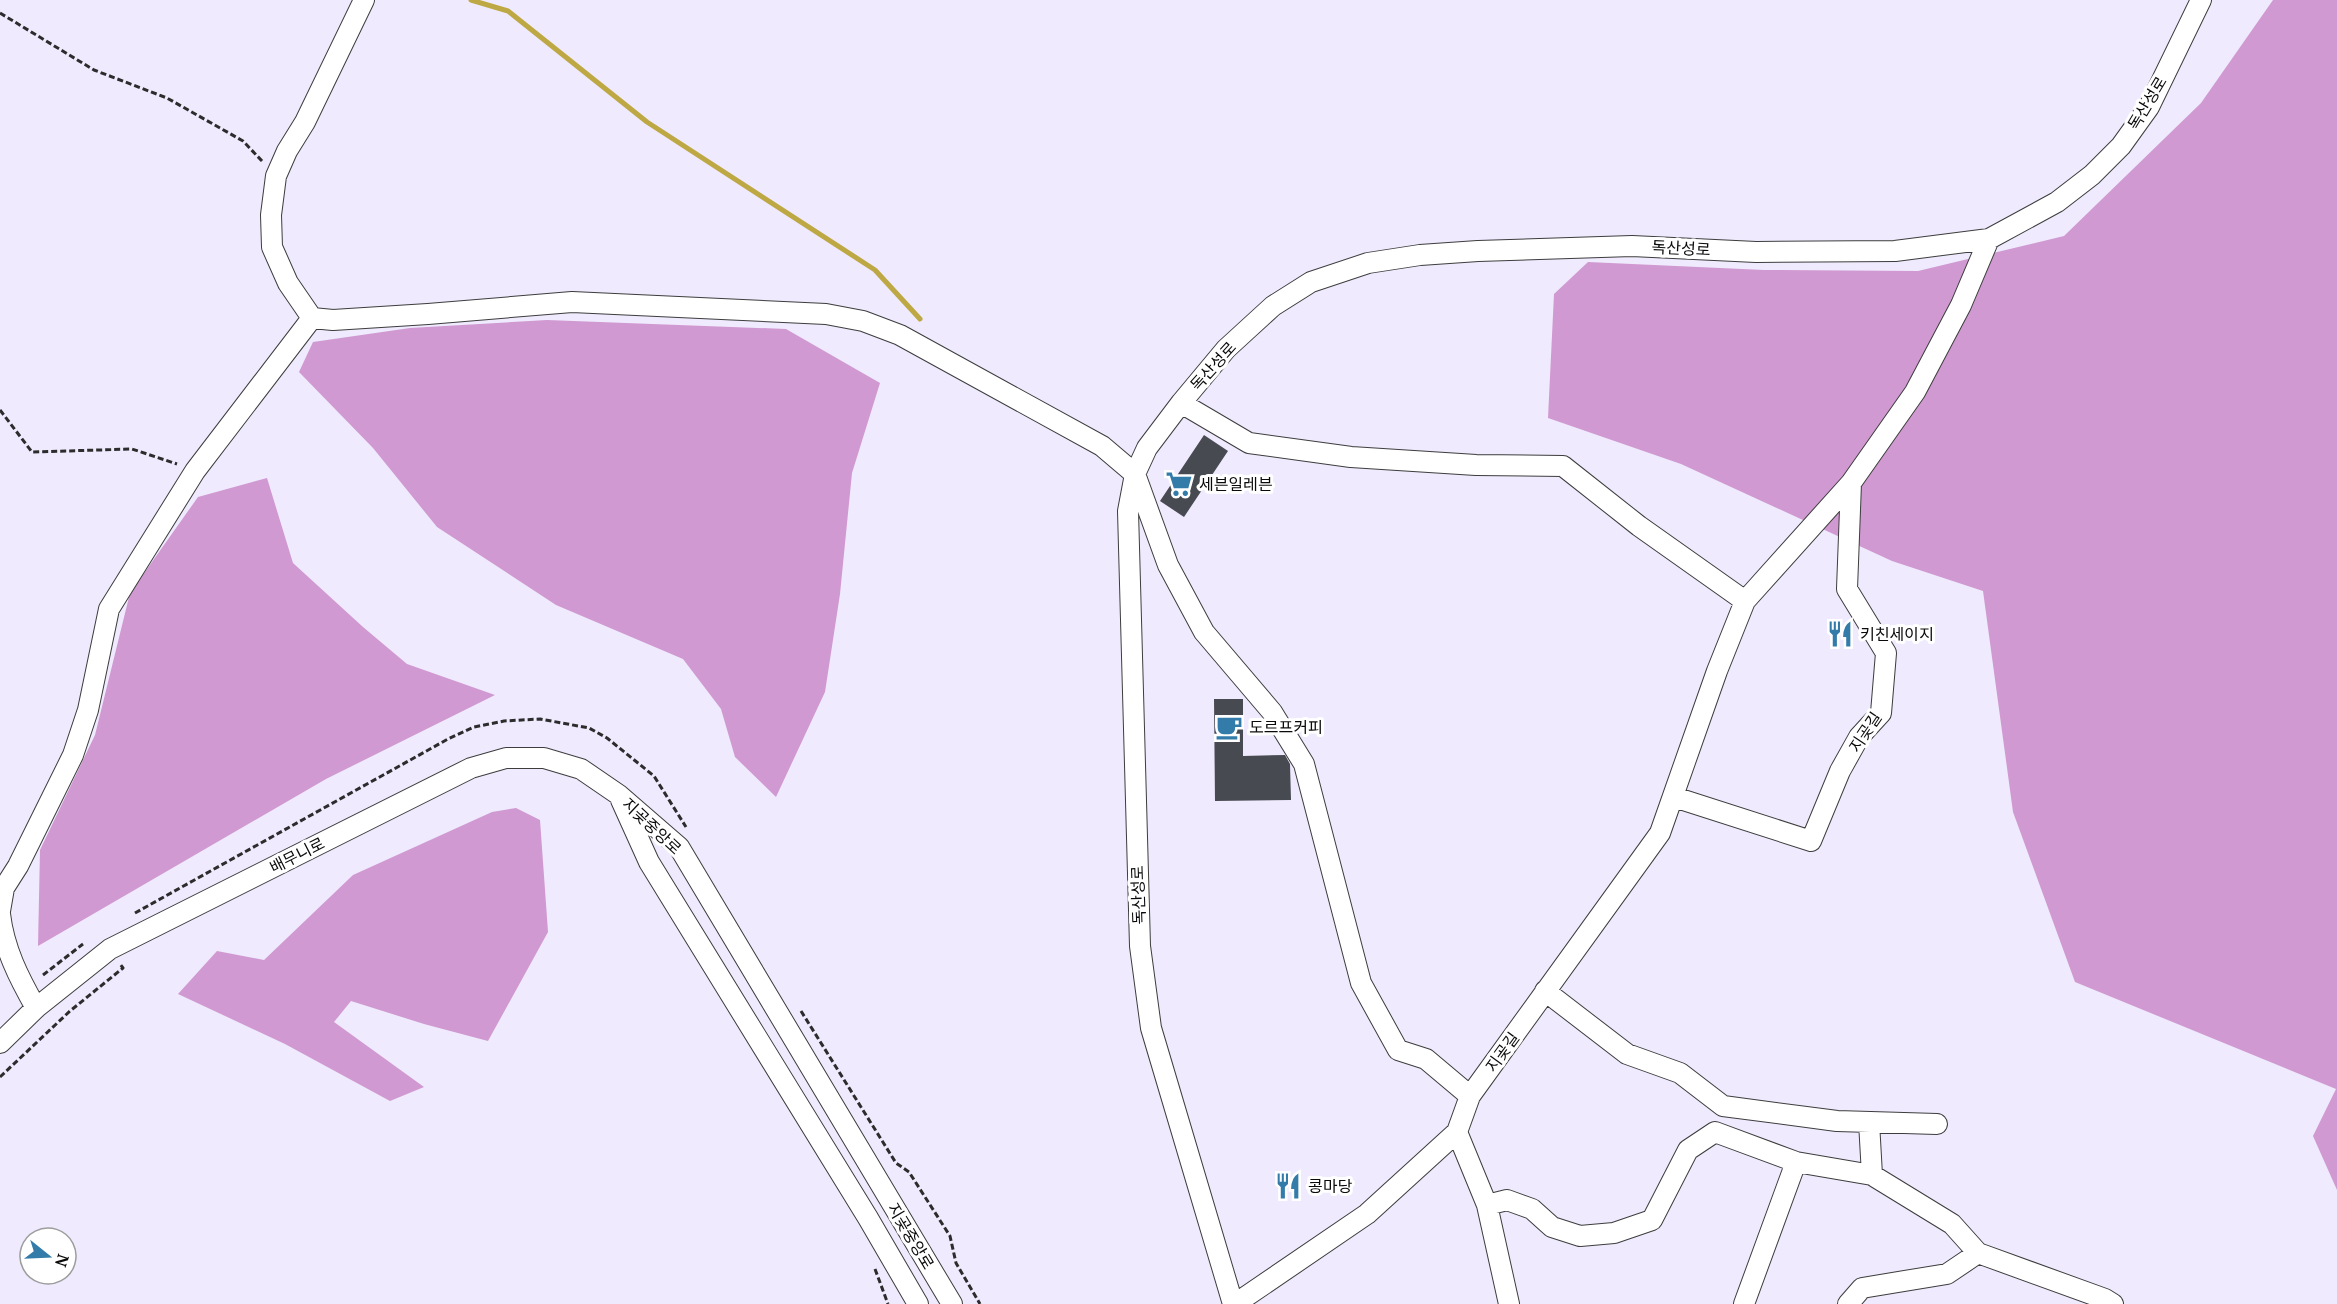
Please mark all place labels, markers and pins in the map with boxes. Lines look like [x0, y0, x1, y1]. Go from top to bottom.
supermarket icon: 세븐일레븐 [1164, 469, 1194, 499]
place label: 세븐일레븐 [1199, 473, 1273, 495]
restaurant icon: 키친세이지 [1825, 619, 1855, 649]
place label: 키친세이지 [1860, 623, 1934, 645]
cafe icon: 도르프커피 [1214, 712, 1244, 742]
place label: 도르프커피 [1249, 716, 1323, 738]
restaurant icon: 콩마당 [1273, 1171, 1303, 1201]
place label: 콩마당 [1308, 1175, 1352, 1197]

